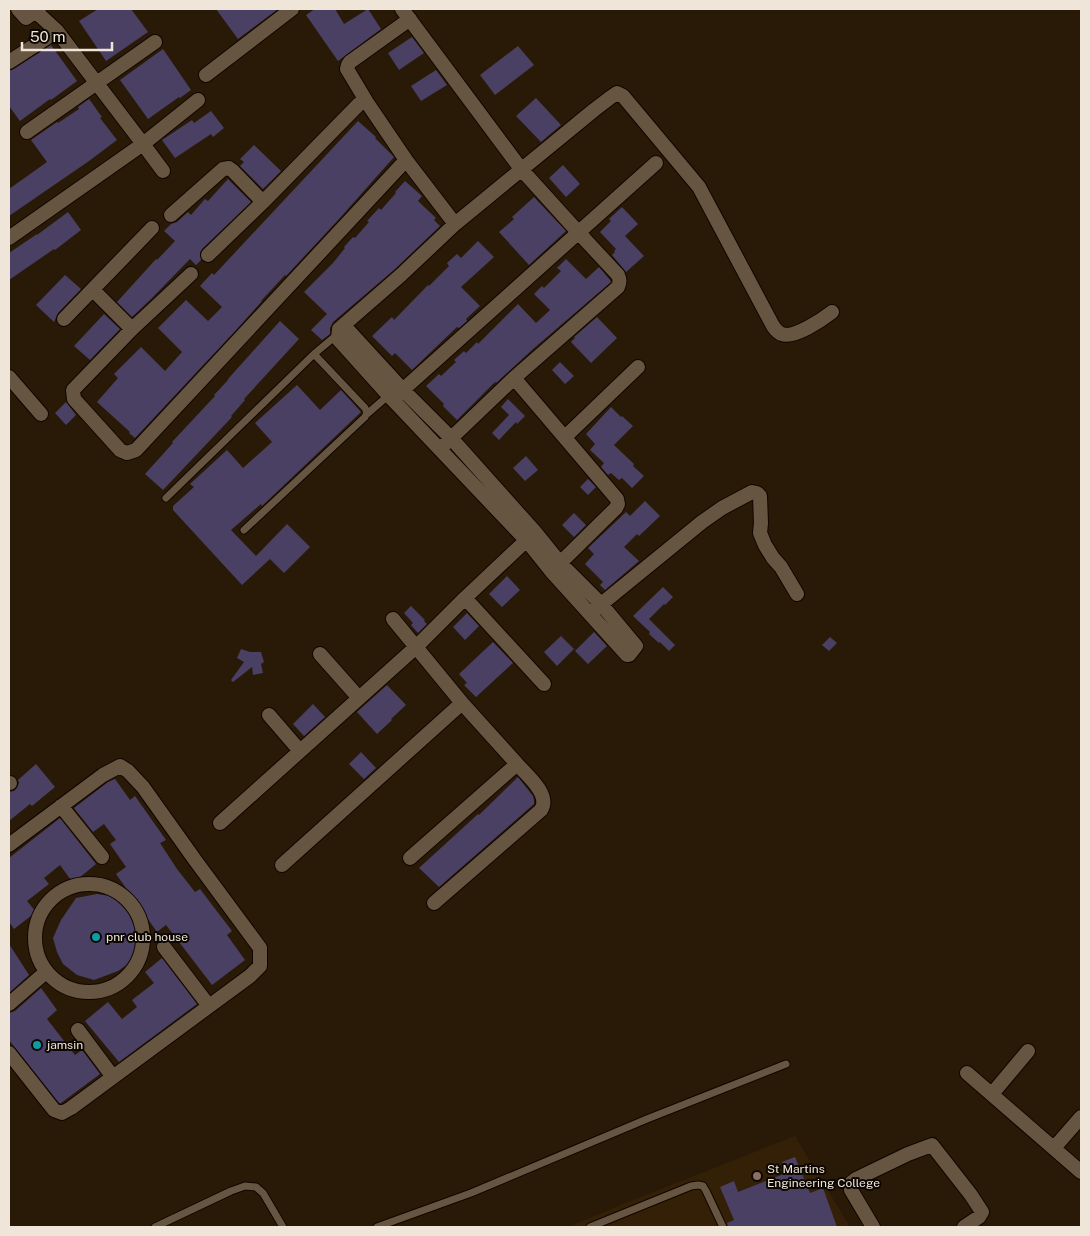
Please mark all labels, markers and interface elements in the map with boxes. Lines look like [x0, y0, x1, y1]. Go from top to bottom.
scale bar [22, 20, 112, 52]
text: 50 m [30, 28, 65, 45]
place label: pnr club house [106, 930, 188, 944]
marker: pnr club house [90, 931, 102, 943]
place label: jamsin [46, 1038, 83, 1052]
marker: jamsin [31, 1039, 43, 1051]
place label: St Martins Engineering College [767, 1162, 880, 1190]
marker: St Martins Engineering College [751, 1170, 763, 1182]

